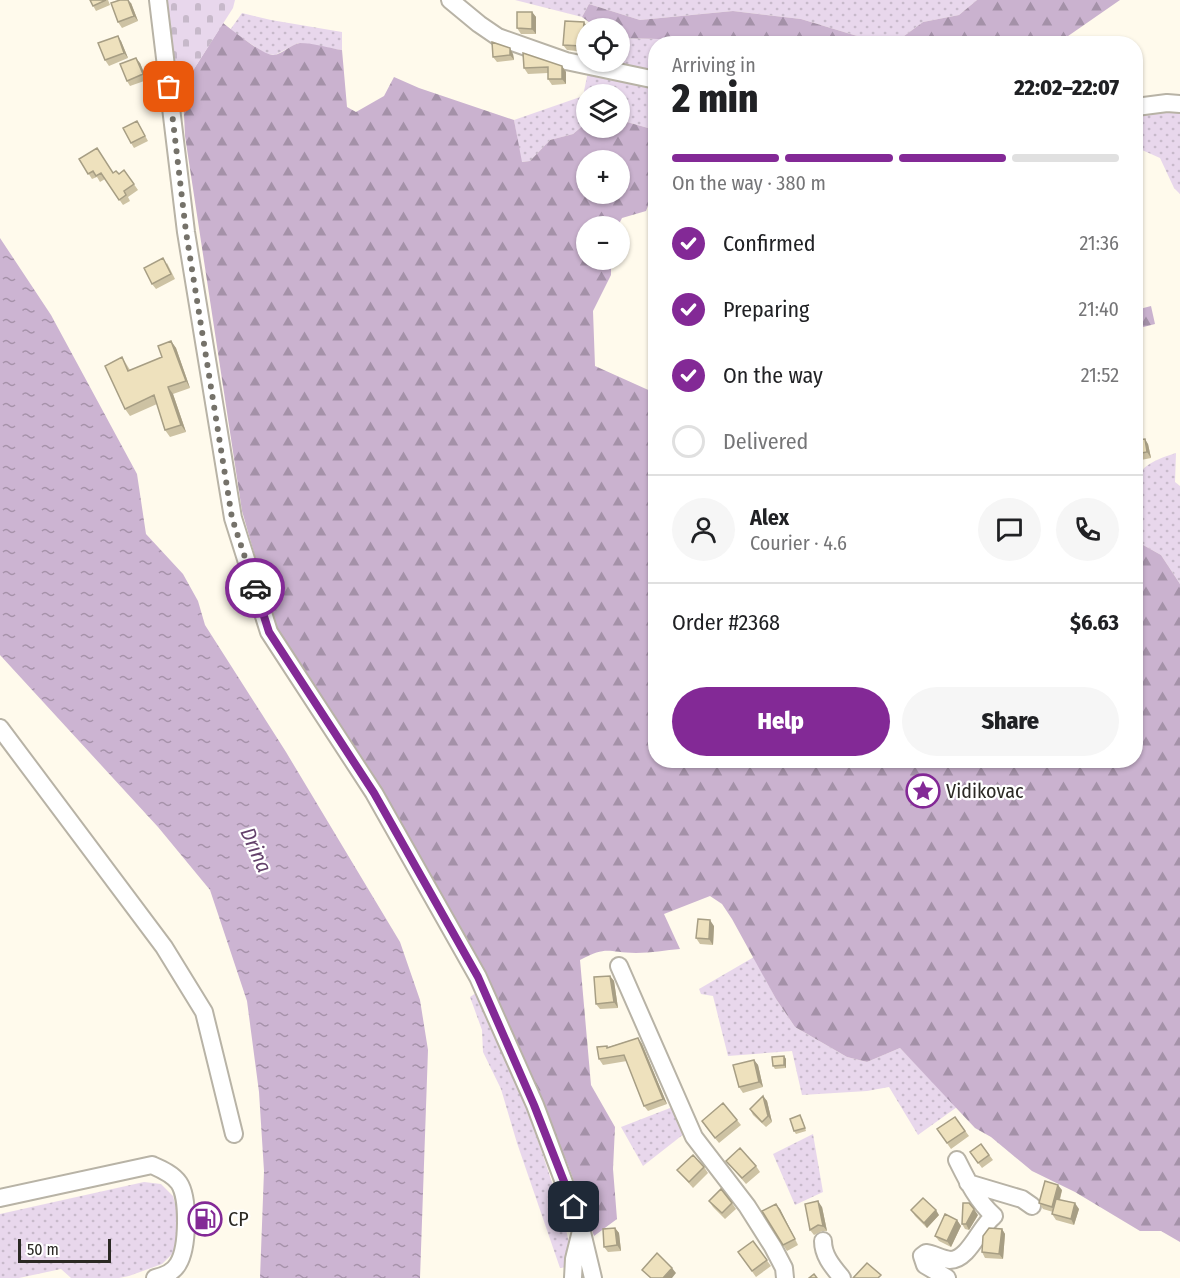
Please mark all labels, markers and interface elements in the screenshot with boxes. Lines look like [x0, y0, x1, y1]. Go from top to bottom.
map controls [576, 18, 630, 270]
button: locate [576, 18, 630, 72]
text: Arriving in [672, 53, 756, 77]
pin [143, 61, 194, 112]
icon: bag [152, 70, 185, 103]
text: 22:02–22:07 [1014, 74, 1119, 101]
text: 2 min [672, 76, 758, 122]
button: layers [576, 84, 630, 138]
button: + [576, 150, 630, 204]
text: On the way · 380 m [672, 171, 826, 195]
button: − [576, 216, 630, 270]
icon: check [672, 227, 705, 260]
text: Confirmed [723, 230, 816, 257]
text: 21:36 [1079, 231, 1119, 255]
icon: check [672, 293, 705, 326]
text: Preparing [723, 296, 809, 323]
text: 21:40 [1079, 297, 1119, 321]
icon: check [672, 359, 705, 392]
text: On the way [723, 362, 823, 389]
text: 21:52 [1081, 363, 1119, 387]
text: Delivered [723, 428, 808, 455]
button: person [672, 498, 735, 561]
button: chat [978, 498, 1041, 561]
button: phone [1056, 498, 1119, 561]
text: Alex [750, 504, 789, 531]
text: Courier · 4.6 [750, 531, 847, 555]
courier [225, 558, 285, 618]
icon: car [239, 572, 272, 605]
text: Order #2368 [672, 609, 780, 636]
text: $6.63 [1070, 609, 1119, 636]
button: Help [672, 687, 890, 756]
button: Share [902, 687, 1119, 756]
place icon: Vidikovac [905, 773, 941, 809]
place label: Vidikovac [946, 779, 1024, 803]
water label: Drina [235, 823, 277, 877]
pin [548, 1181, 599, 1232]
icon: home [557, 1190, 590, 1223]
fuel station icon: CP [187, 1201, 223, 1237]
place label: CP [228, 1207, 249, 1231]
scale bar [18, 1236, 111, 1264]
text: 50 m [27, 1240, 59, 1259]

